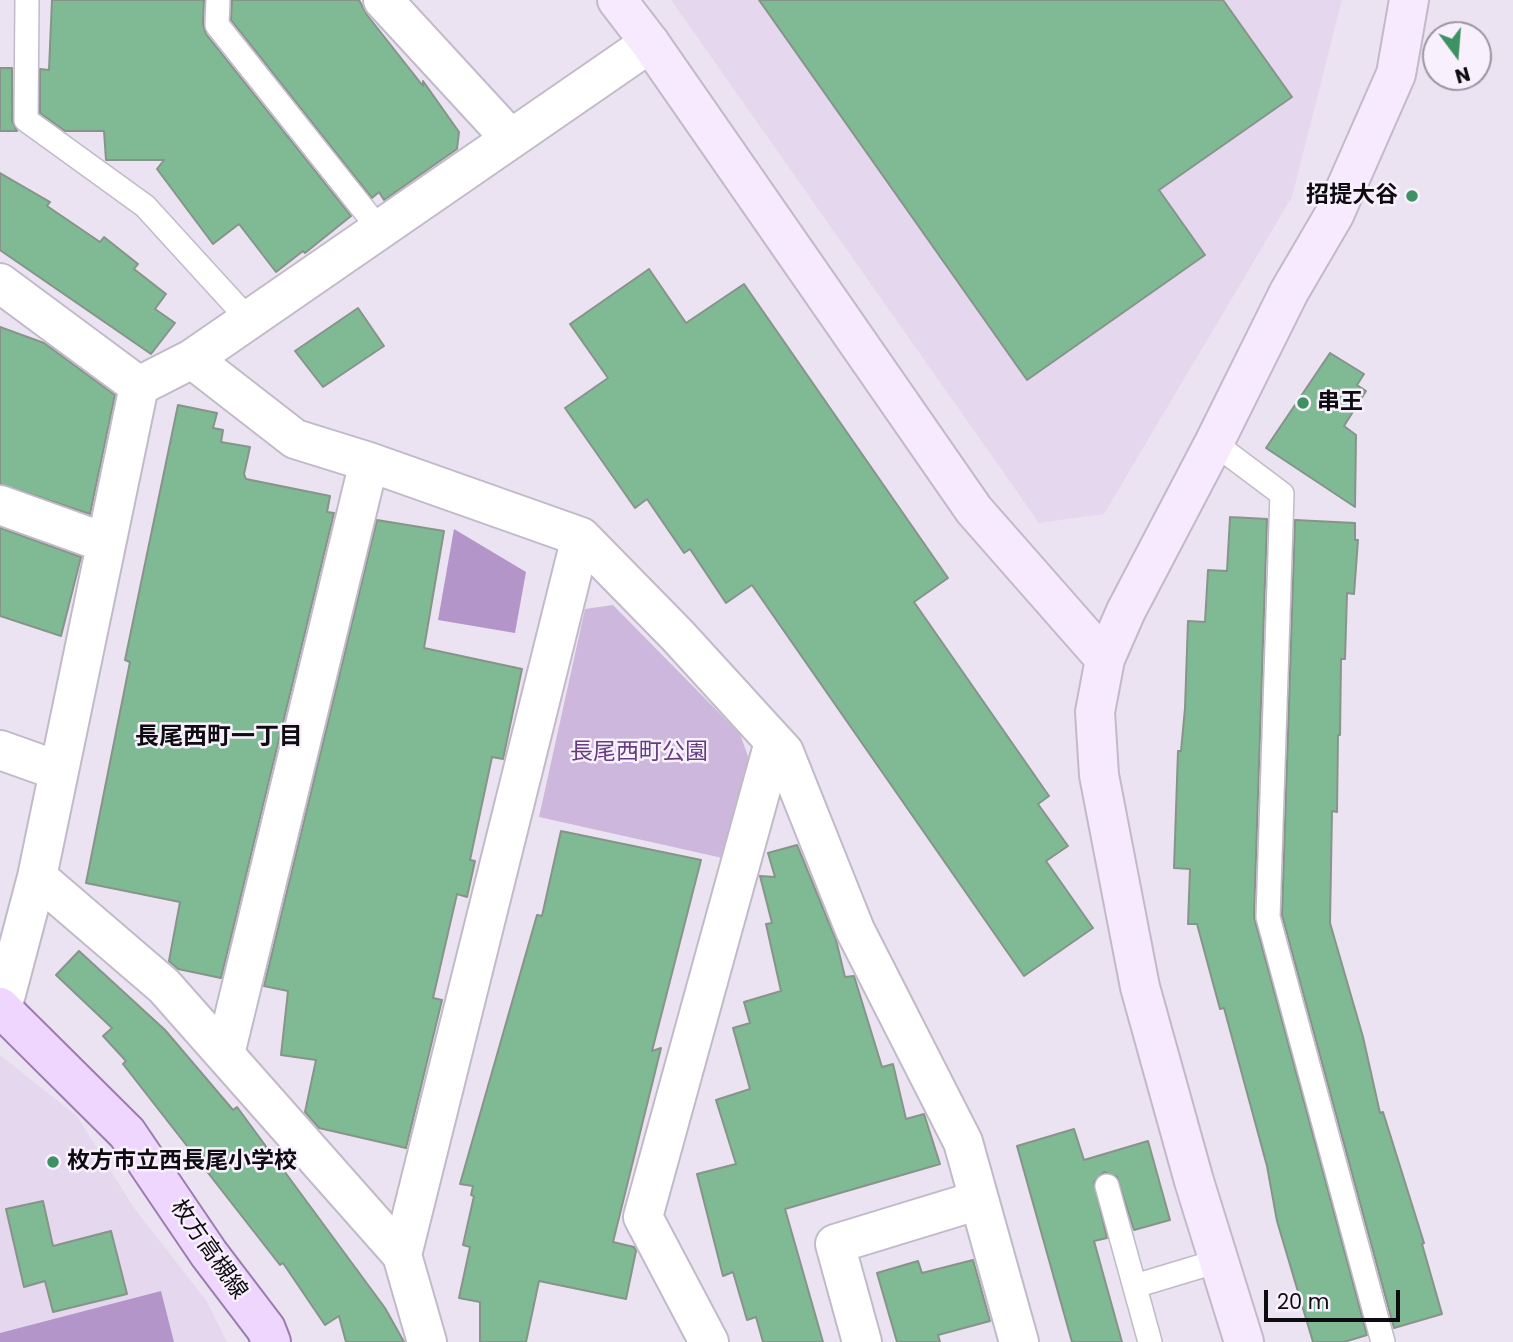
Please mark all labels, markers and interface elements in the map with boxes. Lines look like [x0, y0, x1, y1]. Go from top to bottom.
north arrow [1422, 21, 1492, 91]
text: N [1452, 60, 1473, 90]
place label: 招提大谷 [1306, 182, 1398, 210]
marker: 招提大谷 [1404, 188, 1420, 204]
place label: 串王 [1317, 389, 1363, 417]
marker: 串王 [1295, 395, 1311, 411]
district label: 長尾西町一丁目 [135, 724, 303, 752]
park label: 長尾西町公園 [570, 739, 708, 767]
place label: 枚方市立西長尾小学校 [67, 1148, 297, 1176]
marker: 枚方市立西長尾小学校 [45, 1154, 61, 1170]
street label: 枚方高槻線 [164, 1195, 252, 1305]
scale bar [1268, 1276, 1404, 1320]
text: 20 m [1277, 1287, 1330, 1316]

